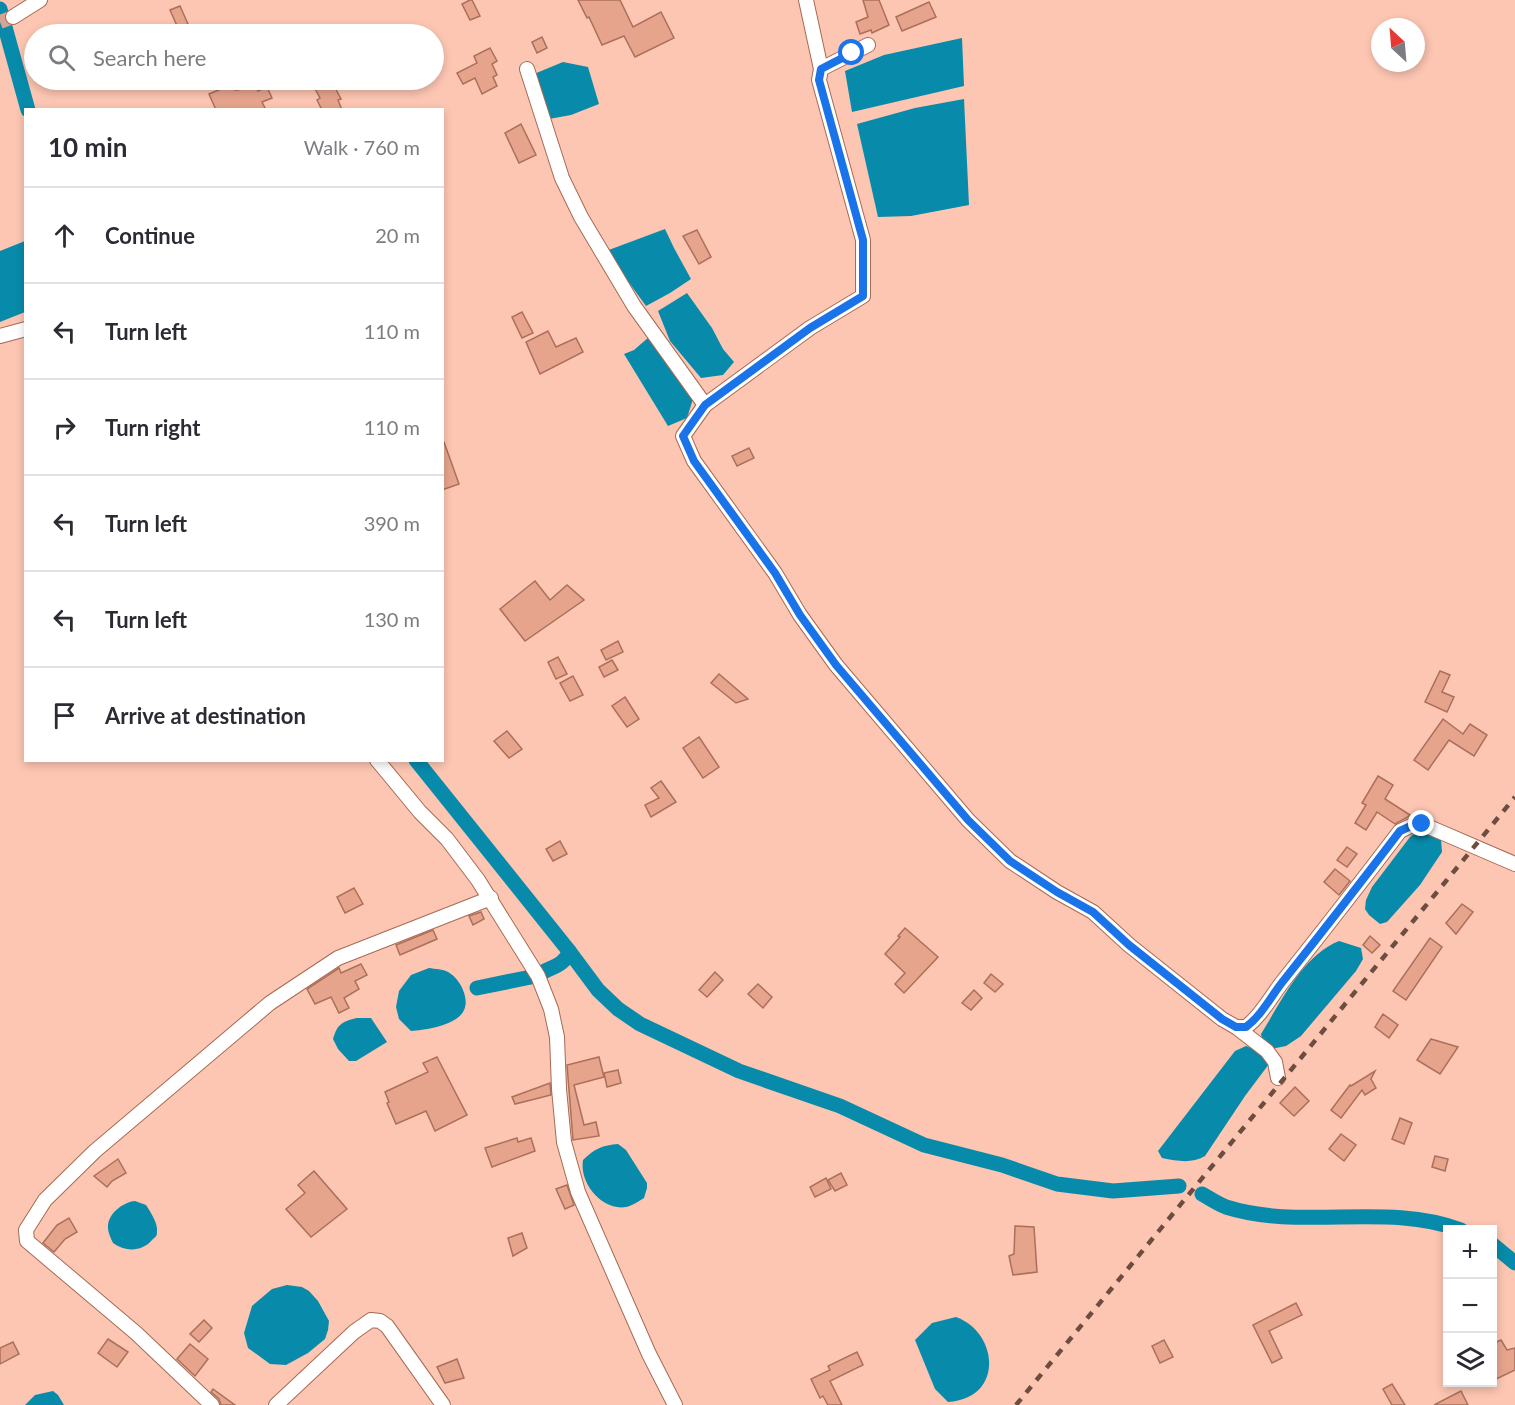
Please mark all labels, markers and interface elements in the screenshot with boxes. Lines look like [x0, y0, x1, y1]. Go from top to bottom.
north arrow [1371, 18, 1425, 72]
search box [24, 24, 444, 90]
route start [838, 39, 864, 65]
icon: search [45, 41, 78, 74]
text: Search here [93, 44, 206, 71]
text: 10 min [48, 131, 128, 163]
text: Walk · 760 m [304, 135, 420, 159]
icon: ahead [48, 219, 81, 252]
text: Continue [105, 222, 195, 249]
text: 20 m [375, 223, 420, 247]
icon: left [48, 315, 81, 348]
text: Turn left [105, 318, 187, 345]
text: 110 m [364, 319, 420, 343]
icon: right [48, 411, 81, 444]
text: Turn right [105, 414, 200, 441]
text: 110 m [364, 415, 420, 439]
icon: left [48, 507, 81, 540]
text: Turn left [105, 510, 187, 537]
text: 390 m [364, 511, 420, 535]
icon: left [48, 603, 81, 636]
text: Turn left [105, 606, 187, 633]
text: 130 m [364, 607, 420, 631]
icon: arrive [48, 699, 81, 732]
text: Arrive at destination [105, 702, 306, 729]
route end [1408, 810, 1434, 836]
map controls [1443, 1225, 1497, 1387]
button: + [1443, 1225, 1497, 1279]
button: − [1443, 1279, 1497, 1333]
button: layers [1443, 1333, 1497, 1387]

